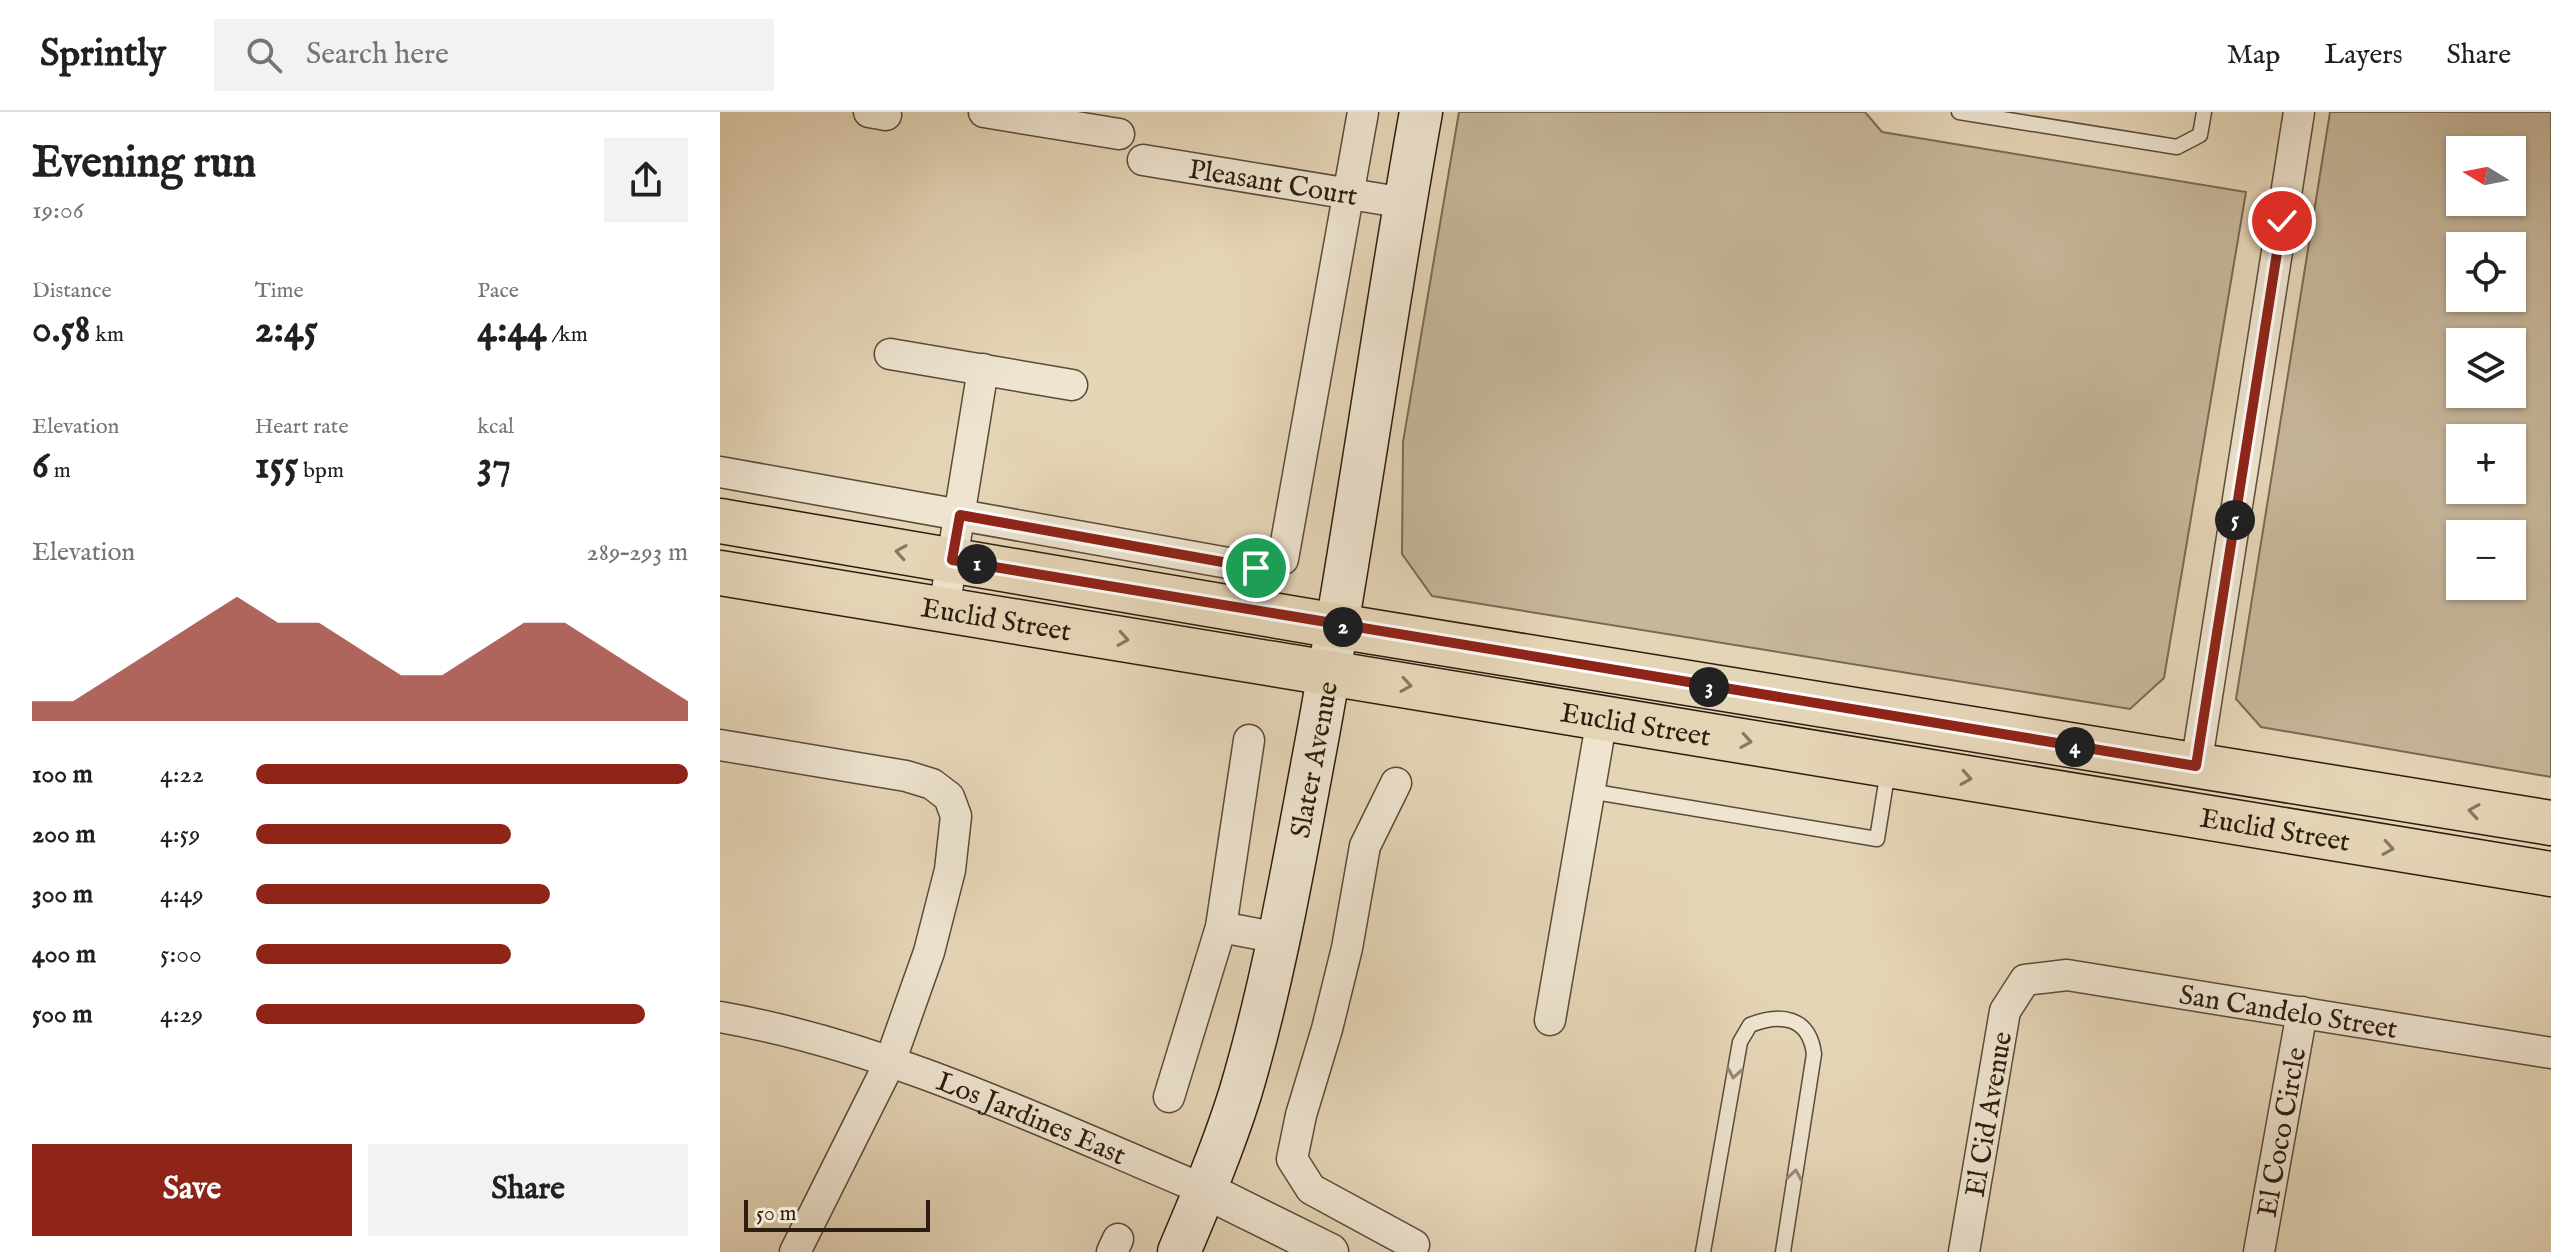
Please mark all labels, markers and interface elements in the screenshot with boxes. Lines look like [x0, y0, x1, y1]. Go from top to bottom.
search box [214, 19, 774, 91]
text: Sprintly [40, 31, 166, 79]
icon: search [242, 33, 286, 77]
text: Search here [306, 36, 449, 74]
text: Map [2227, 38, 2280, 73]
text: Layers [2324, 38, 2403, 73]
text: Share [2447, 38, 2511, 73]
text: Evening run [32, 136, 256, 192]
north arrow [2446, 136, 2526, 216]
map controls [2446, 136, 2526, 600]
button: share [604, 138, 688, 222]
street label: Pleasant Court [1186, 153, 1360, 215]
pin [2248, 187, 2316, 255]
text: 19:06 [32, 194, 84, 227]
icon: check [2260, 199, 2304, 243]
button: locate [2446, 232, 2526, 312]
text: Distance [32, 277, 112, 305]
text: Time [255, 277, 304, 305]
text: Pace [477, 277, 519, 305]
text: 0.58 [32, 305, 90, 356]
text: 2:45 [255, 305, 318, 356]
text: 4:44 [477, 305, 547, 356]
text: km [90, 321, 124, 349]
text: /km [547, 321, 588, 349]
button: layers [2446, 328, 2526, 408]
text: Elevation [32, 413, 119, 441]
text: Heart rate [255, 413, 349, 441]
text: kcal [477, 413, 514, 441]
button: + [2446, 424, 2526, 504]
text: 6 [32, 441, 49, 492]
text: 155 [255, 441, 299, 492]
text: 37 [477, 441, 511, 492]
text: m [49, 457, 71, 485]
text: bpm [299, 457, 344, 485]
pin: 5 [2215, 500, 2255, 540]
text: 5 [2231, 506, 2239, 534]
button: − [2446, 520, 2526, 600]
pin [1222, 534, 1290, 602]
text: Elevation [32, 536, 135, 569]
text: 289–293 m [587, 536, 688, 569]
one-way arrow [894, 544, 908, 561]
pin: 1 [957, 544, 997, 584]
icon: arrive [1234, 546, 1278, 590]
text: 1 [973, 550, 981, 578]
street label: Euclid Street [918, 591, 1074, 651]
pin: 2 [1323, 607, 1363, 647]
text: 2 [1338, 613, 1348, 641]
one-way arrow [1116, 630, 1129, 647]
pin: 3 [1689, 667, 1729, 707]
text: 3 [1705, 673, 1713, 701]
one-way arrow [1399, 676, 1413, 693]
street label: Slater Avenue [1284, 679, 1347, 841]
street label: Euclid Street [1558, 696, 1713, 756]
pin: 4 [2055, 727, 2095, 767]
one-way arrow [1739, 732, 1752, 749]
text: 4 [2070, 733, 2080, 761]
text: 100 m [32, 758, 93, 791]
text: 4:22 [160, 758, 204, 791]
one-way arrow [1959, 769, 1973, 786]
street label: Euclid Street [2197, 802, 2353, 861]
one-way arrow [2467, 803, 2481, 820]
text: 200 m [32, 818, 96, 851]
text: 4:59 [160, 818, 200, 851]
one-way arrow [2381, 838, 2395, 855]
text: 300 m [32, 878, 93, 911]
text: 4:49 [160, 878, 204, 911]
text: 400 m [32, 938, 96, 971]
text: 5:00 [160, 938, 202, 971]
street label: San Candelo Street [2176, 978, 2400, 1048]
text: 500 m [32, 998, 93, 1031]
text: 4:29 [160, 998, 203, 1031]
street label: El Cid Avenue [1959, 1029, 2021, 1200]
street label: El Coco Circle [2251, 1045, 2315, 1220]
street label: Los Jardines East [931, 1065, 1131, 1174]
one-way arrow [1727, 1066, 1744, 1080]
button: Save [32, 1144, 352, 1236]
button: Share [368, 1144, 688, 1236]
one-way arrow [1786, 1168, 1803, 1182]
scale bar [744, 1196, 930, 1232]
text: 50 m [756, 1200, 797, 1228]

